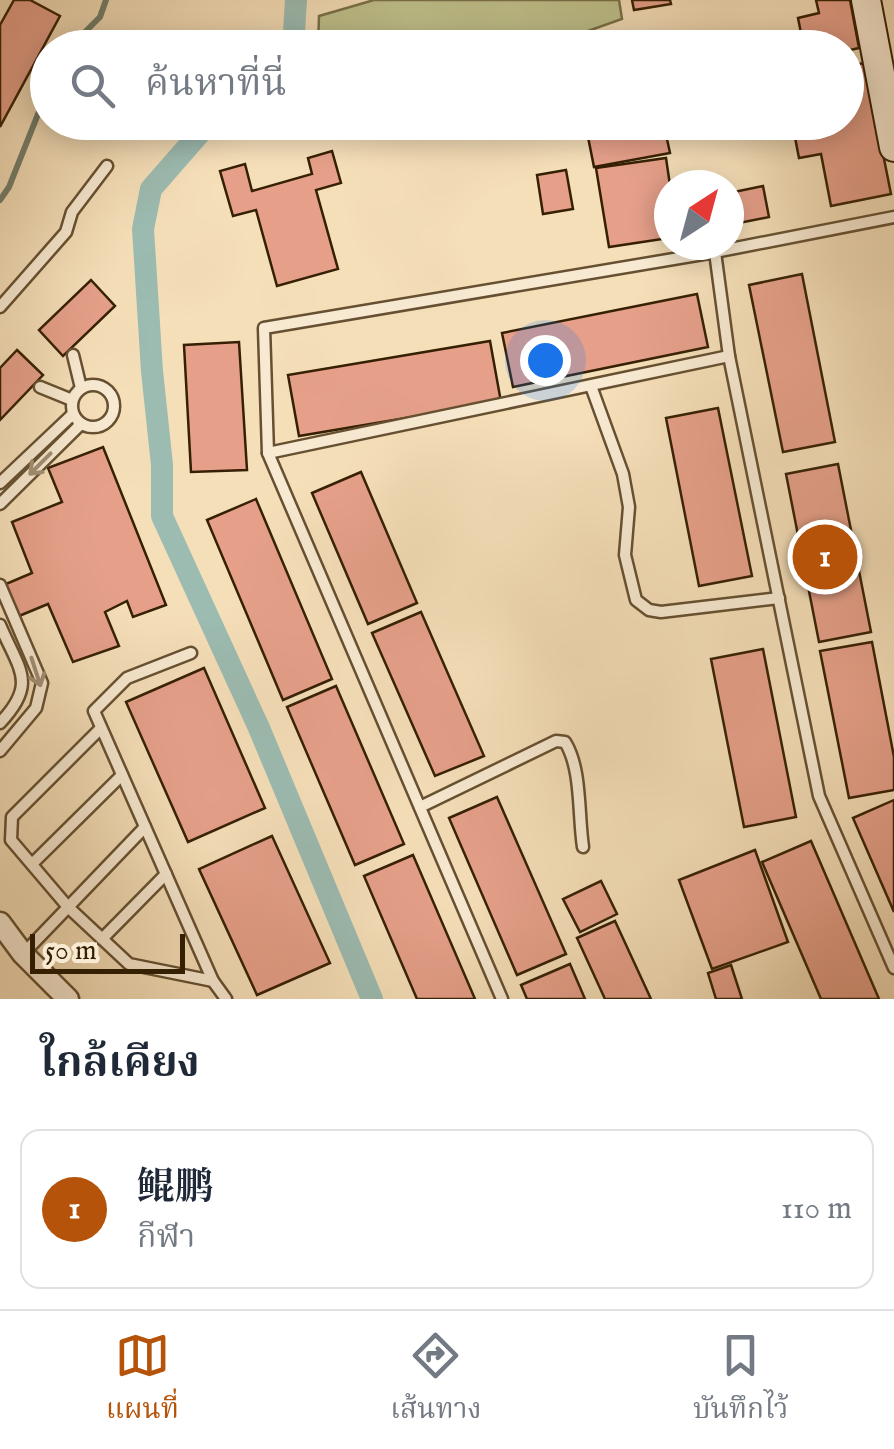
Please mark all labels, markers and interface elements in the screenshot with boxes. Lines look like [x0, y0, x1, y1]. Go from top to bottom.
search box [30, 30, 864, 140]
icon: search [65, 58, 120, 113]
text: ค้นหาที่นี่ [145, 61, 286, 109]
north arrow [654, 170, 744, 260]
your location [520, 335, 571, 386]
one-way arrow [29, 452, 53, 476]
pin: 1 [792, 520, 858, 594]
one-way arrow [28, 656, 46, 687]
scale bar [30, 929, 185, 974]
text: 50 m [45, 934, 97, 969]
text: ใกล้เคียง [40, 1038, 200, 1091]
text: 鲲鹏 [137, 1165, 213, 1213]
text: 1 [69, 1189, 80, 1230]
text: 110 m [781, 1189, 852, 1230]
text: กีฬา [137, 1218, 195, 1259]
tab: แผนที่ [106, 1328, 179, 1433]
tab: เส้นทาง [390, 1328, 482, 1433]
tab: บันทึกไว้ [693, 1328, 788, 1433]

